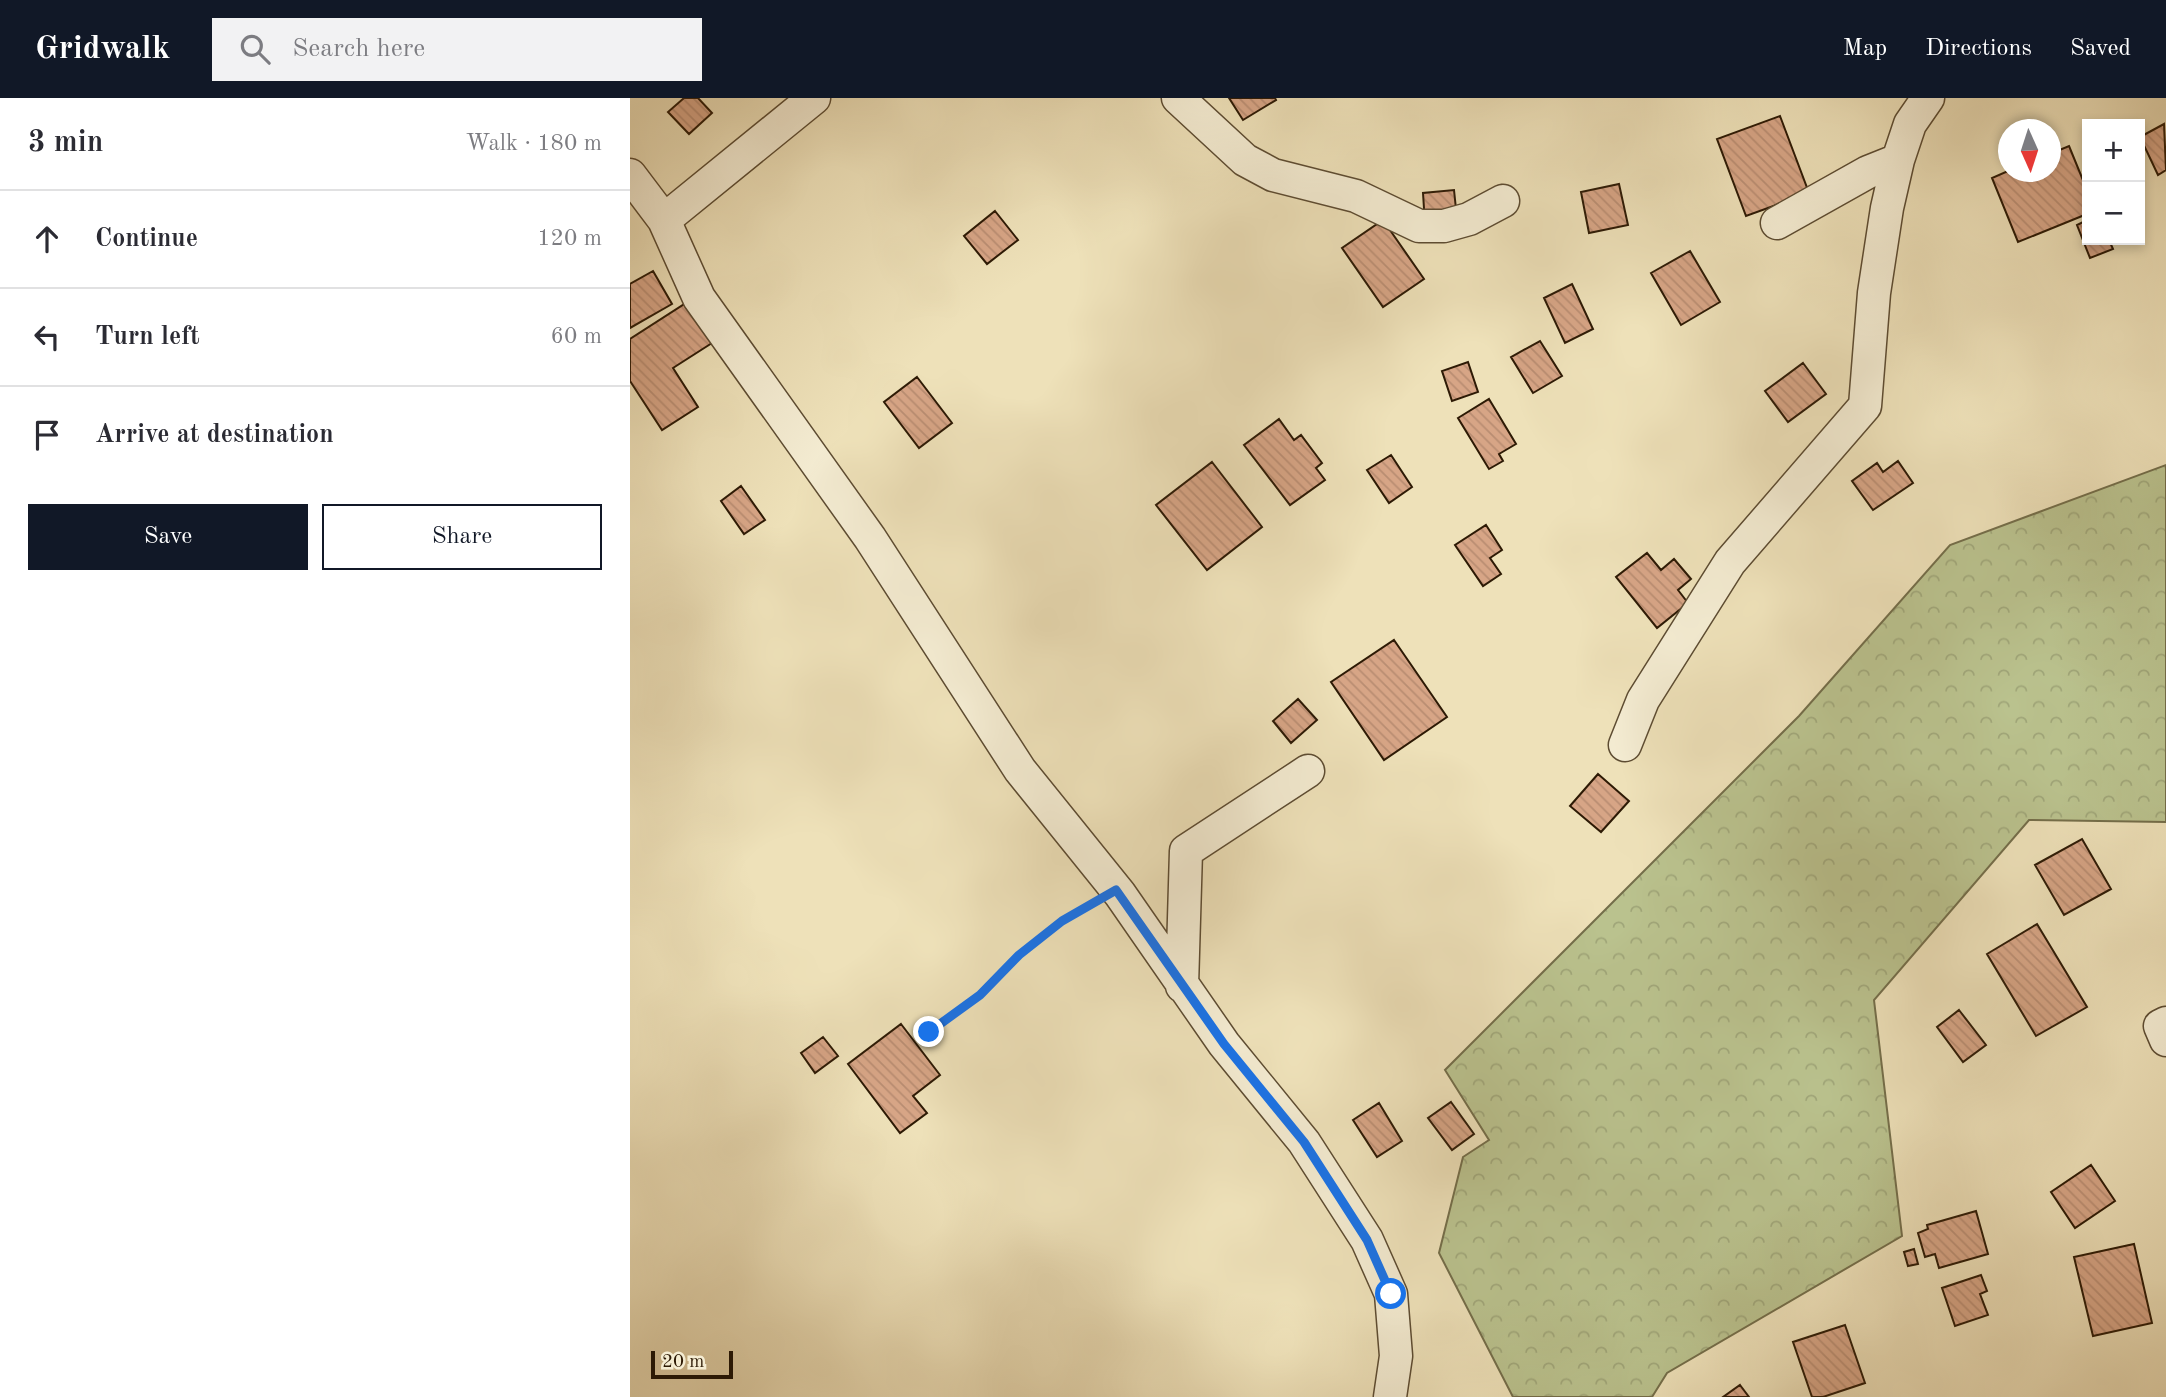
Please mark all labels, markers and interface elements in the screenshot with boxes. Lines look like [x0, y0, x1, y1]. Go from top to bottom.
search box [212, 18, 702, 81]
icon: search [236, 30, 274, 68]
text: Gridwalk [35, 33, 170, 66]
text: Search here [292, 36, 425, 62]
text: Map [1843, 37, 1887, 61]
text: Directions [1925, 37, 2032, 61]
text: Saved [2070, 37, 2131, 61]
north arrow [1998, 119, 2061, 182]
map controls [2082, 119, 2145, 245]
button: + [2082, 119, 2145, 182]
text: 3 min [28, 128, 103, 158]
text: Walk · 180 m [466, 132, 602, 155]
button: − [2082, 182, 2145, 245]
icon: ahead [28, 220, 66, 258]
text: Continue [95, 226, 198, 252]
text: 120 m [537, 227, 602, 250]
icon: left [28, 318, 66, 356]
text: Turn left [95, 324, 200, 350]
text: 60 m [551, 325, 602, 348]
icon: arrive [28, 416, 66, 454]
text: Arrive at destination [95, 422, 334, 448]
button: Save [28, 504, 308, 570]
button: Share [322, 504, 602, 570]
route end [913, 1016, 944, 1047]
route start [1375, 1278, 1406, 1309]
scale bar [651, 1348, 733, 1380]
text: 20 m [662, 1353, 704, 1372]

